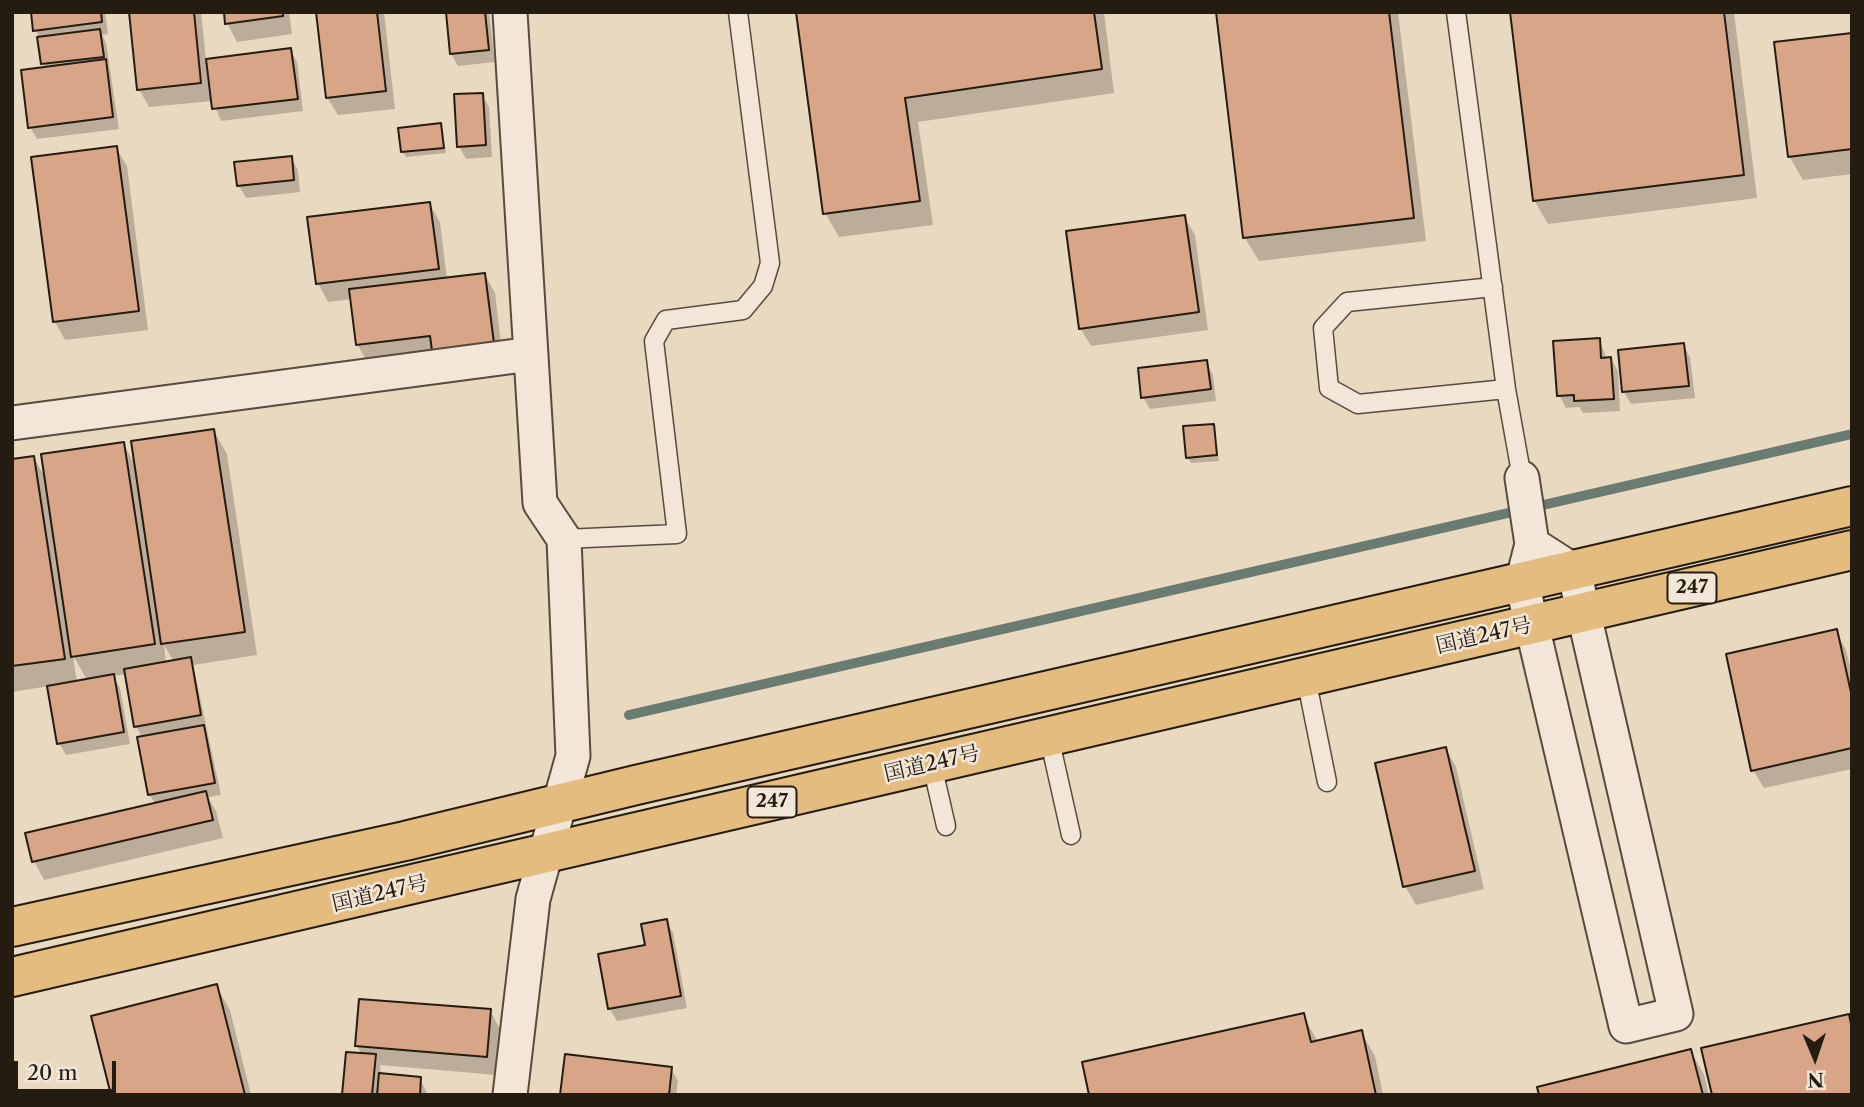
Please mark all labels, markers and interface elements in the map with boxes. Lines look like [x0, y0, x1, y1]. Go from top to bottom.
road number: 247 [1668, 572, 1716, 604]
street label: 国道247号 [1434, 613, 1534, 659]
street label: 国道247号 [882, 741, 982, 787]
road number: 247 [748, 786, 796, 818]
street label: 国道247号 [330, 871, 430, 917]
north arrow [1780, 1023, 1850, 1093]
scale bar [18, 1048, 119, 1092]
text: 20 m [27, 1060, 78, 1085]
text: N [1807, 1068, 1824, 1091]

